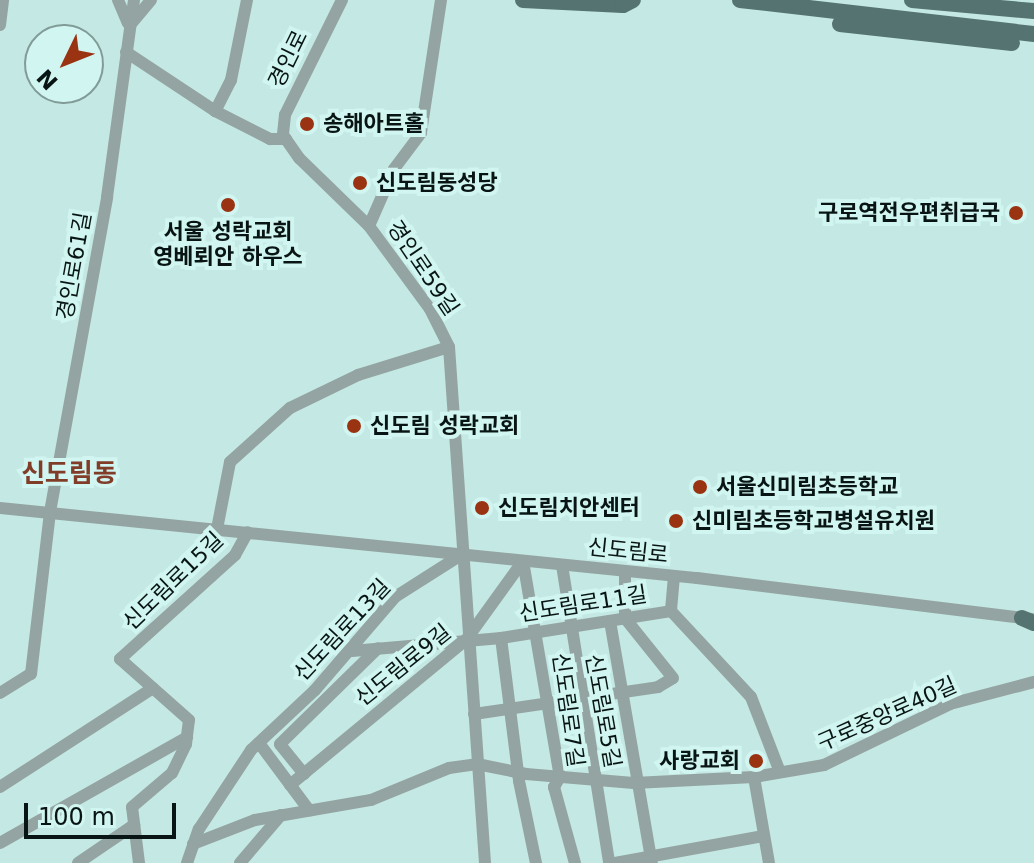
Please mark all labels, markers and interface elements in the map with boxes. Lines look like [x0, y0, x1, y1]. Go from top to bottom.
north arrow [24, 24, 104, 104]
street label: 경인로 [263, 26, 313, 92]
text: N [32, 64, 63, 95]
place label: 송해아트홀 [323, 111, 424, 137]
marker: 송해아트홀 [298, 115, 316, 133]
place label: 신도림동성당 [376, 170, 497, 196]
marker: 신도림동성당 [351, 174, 369, 192]
marker: 서울 성락교회 영베뢰안 하우스 [219, 196, 237, 214]
place label: 구로역전우편취급국 [818, 200, 1000, 226]
marker: 구로역전우편취급국 [1007, 204, 1025, 222]
street label: 경인로61길 [52, 210, 96, 322]
street label: 경인로59길 [382, 215, 464, 321]
place label: 서울 성락교회 영베뢰안 하우스 [153, 218, 303, 270]
place label: 신도림 성락교회 [370, 413, 519, 439]
marker: 신도림 성락교회 [345, 417, 363, 435]
district label: 신도림동 [21, 458, 117, 490]
place label: 서울신미림초등학교 [716, 474, 898, 500]
marker: 서울신미림초등학교 [691, 478, 709, 496]
place label: 신도림치안센터 [498, 495, 640, 521]
marker: 신도림치안센터 [473, 499, 491, 517]
place label: 신미림초등학교병설유치원 [692, 508, 935, 534]
marker: 신미림초등학교병설유치원 [667, 512, 685, 530]
street label: 신도림로15길 [117, 527, 229, 635]
street label: 신도림로 [586, 534, 670, 568]
street label: 신도림로13길 [288, 574, 396, 686]
street label: 신도림로11길 [517, 581, 649, 627]
street label: 신도림로9길 [350, 618, 456, 712]
street label: 신도림로7길 [547, 651, 589, 769]
street label: 신도림로5길 [580, 652, 626, 770]
street label: 구로중앙로40길 [813, 672, 961, 756]
place label: 사랑교회 [659, 748, 740, 774]
marker: 사랑교회 [747, 752, 765, 770]
scale bar [28, 787, 180, 837]
text: 100 m [38, 803, 115, 831]

